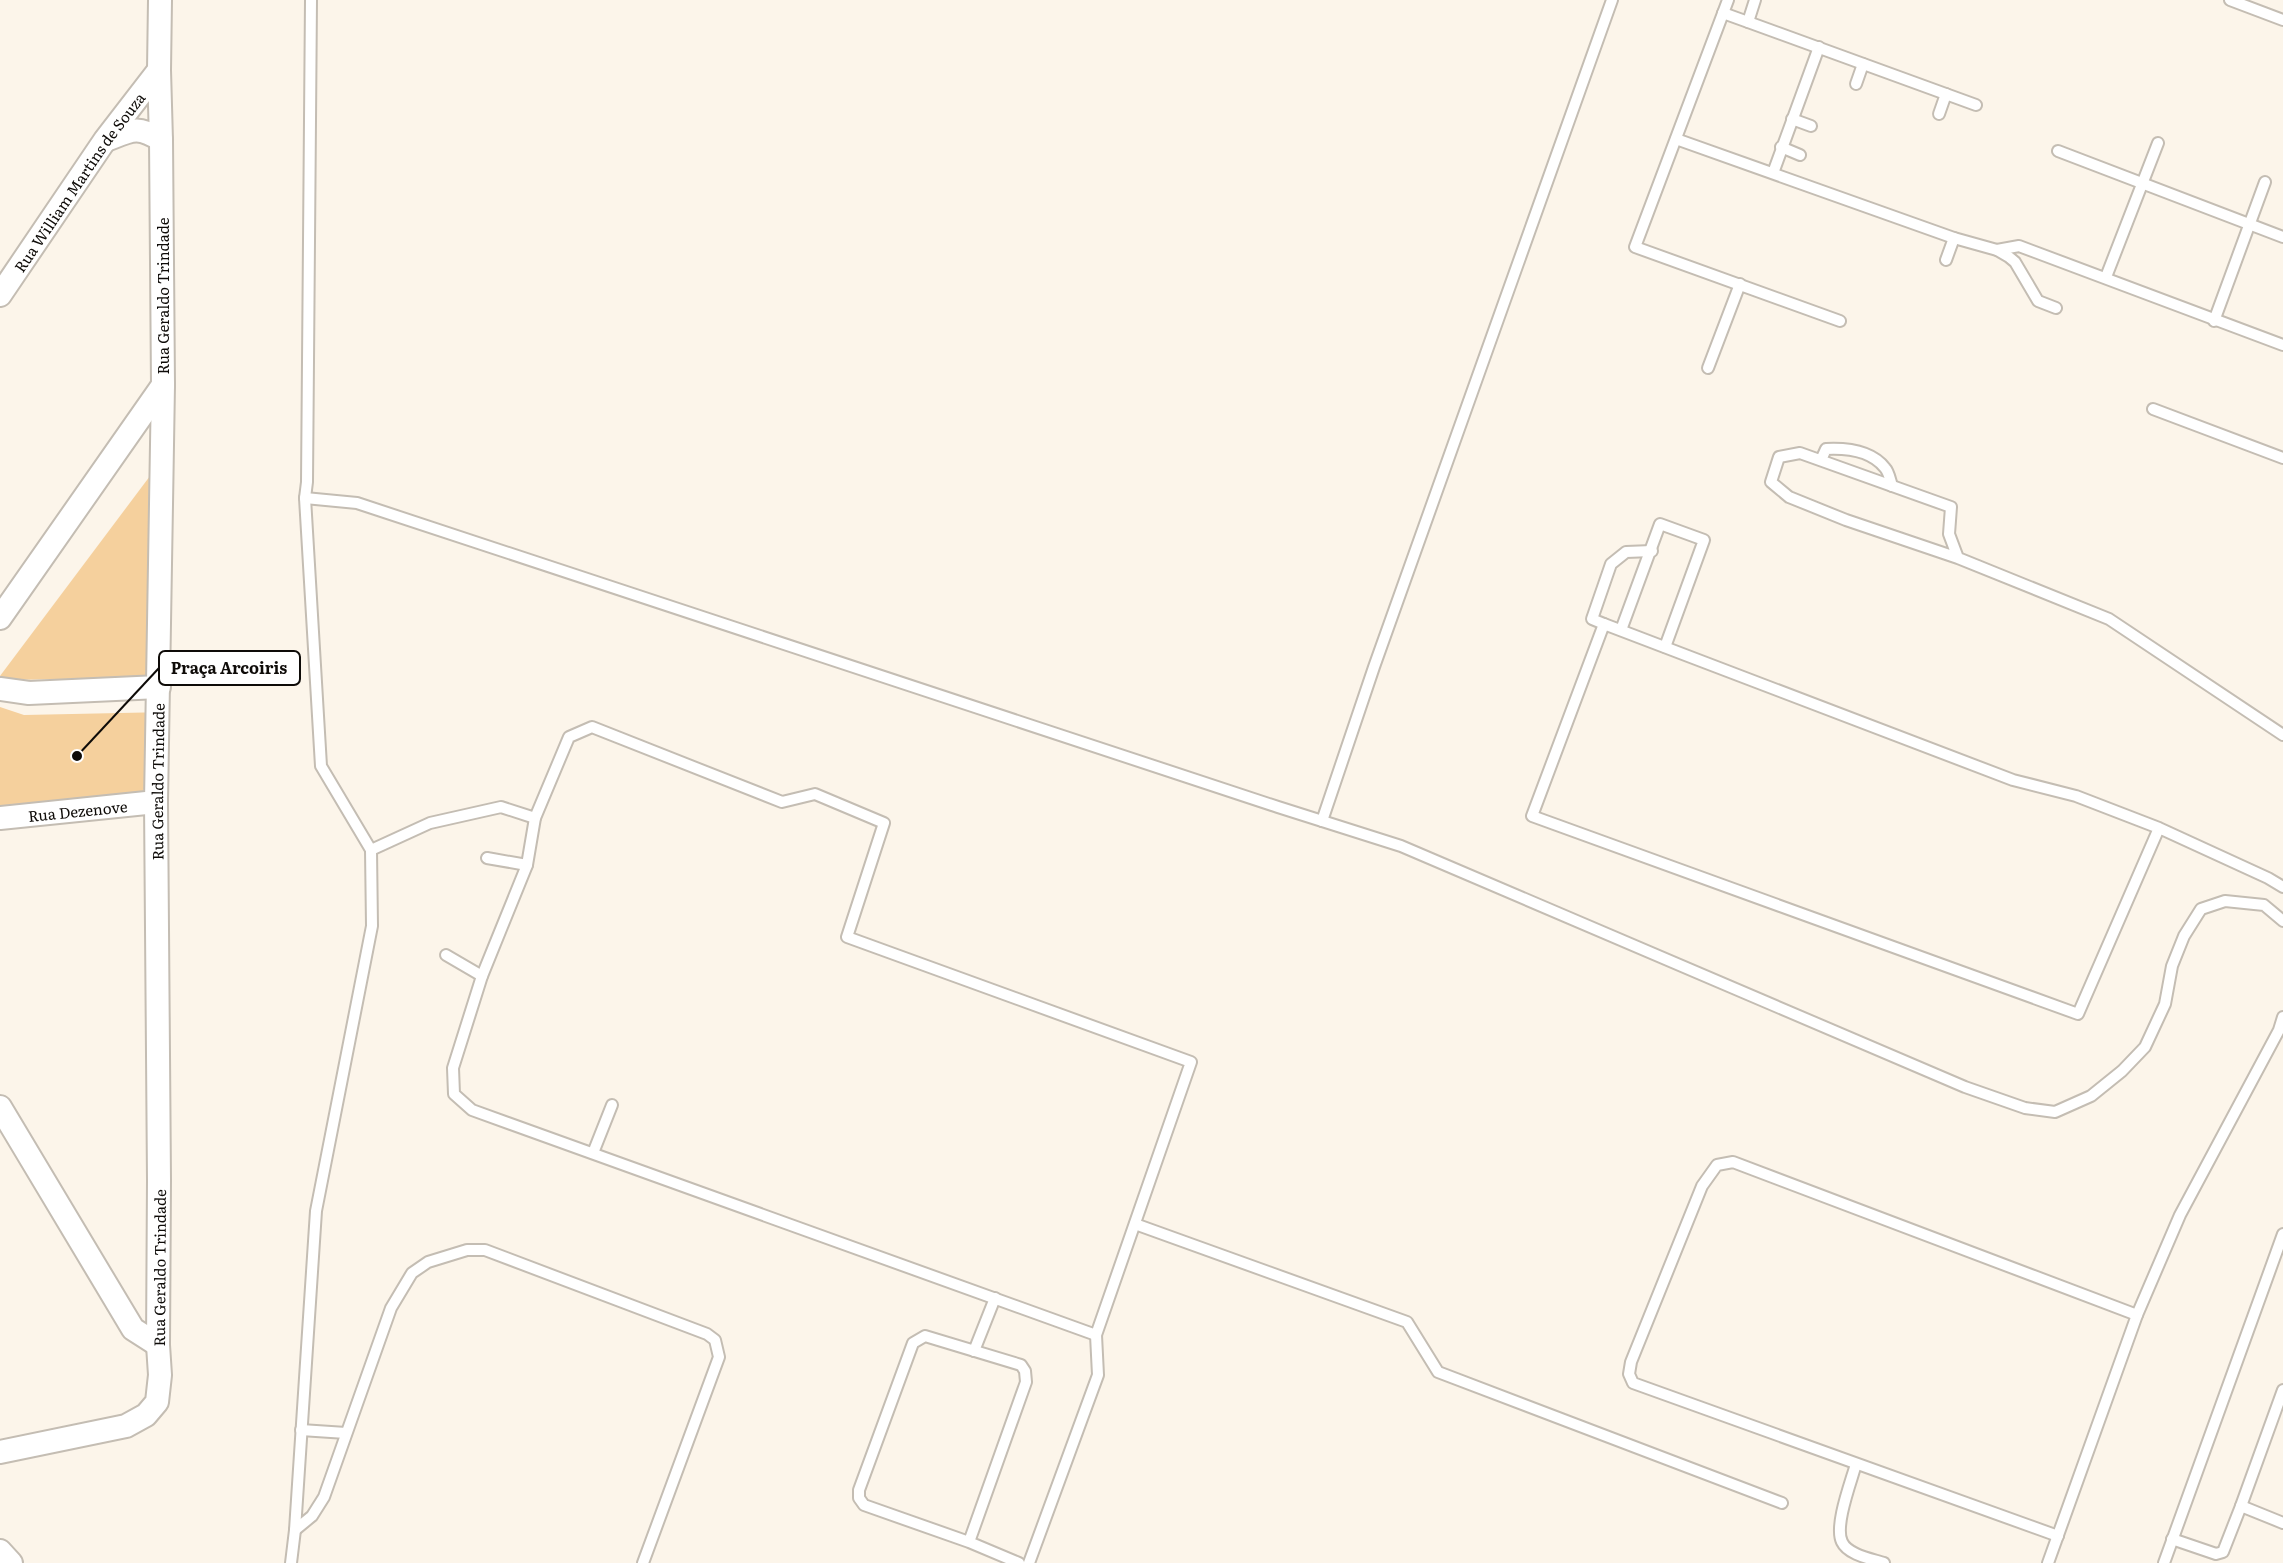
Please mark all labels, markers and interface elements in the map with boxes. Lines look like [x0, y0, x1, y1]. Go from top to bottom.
street label: Rua William Martins de Souza [7, 86, 150, 276]
street label: Rua Geraldo Trindade [151, 217, 174, 375]
callout: Praça Arcoiris [159, 651, 300, 685]
text: Praça Arcoiris [171, 655, 287, 679]
street label: Rua Geraldo Trindade [144, 703, 169, 861]
street label: Rua Dezenove [27, 793, 129, 827]
street label: Rua Geraldo Trindade [146, 1189, 170, 1346]

